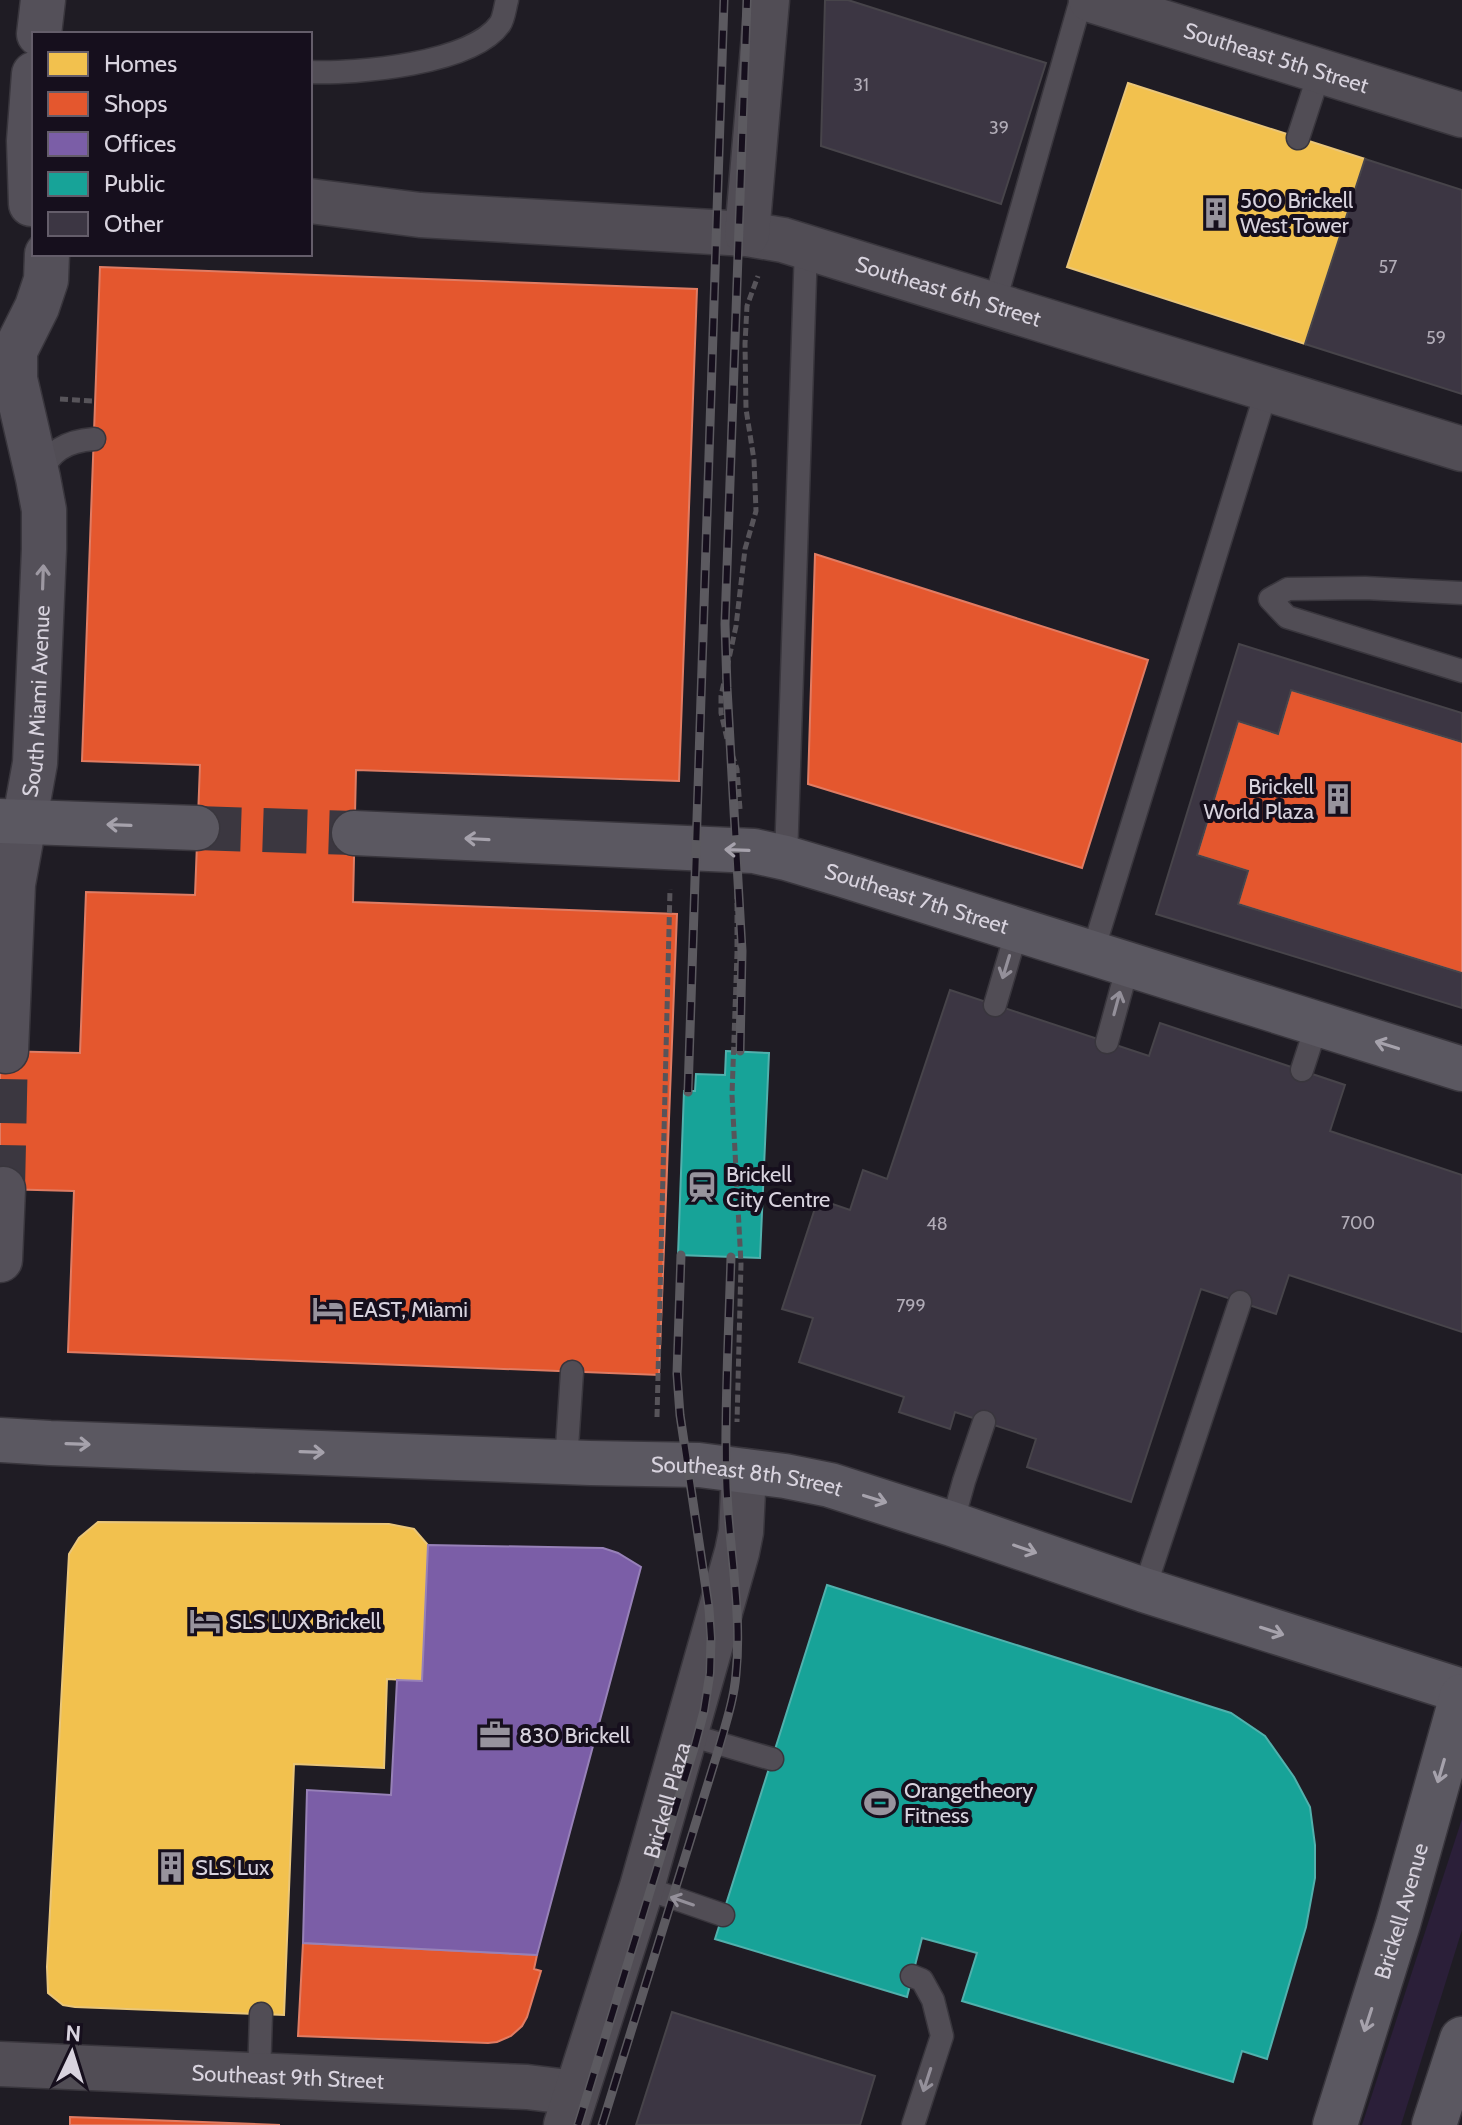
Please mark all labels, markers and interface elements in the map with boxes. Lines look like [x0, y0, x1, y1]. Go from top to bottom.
street label: Southeast 5th Street [1181, 16, 1373, 99]
legend [32, 32, 312, 256]
text: Homes [104, 49, 177, 78]
house number: 31 [853, 74, 869, 96]
text: Shops [104, 89, 167, 118]
house number: 39 [989, 117, 1009, 139]
text: Offices [104, 129, 176, 158]
text: Public [104, 169, 165, 198]
place label: 500 Brickell West Tower [1240, 187, 1354, 239]
building icon: 500 Brickell West Tower [1199, 196, 1233, 230]
text: Other [104, 209, 164, 238]
street label: Southeast 6th Street [852, 250, 1045, 332]
house number: 57 [1379, 256, 1397, 278]
house number: 59 [1426, 327, 1446, 349]
one-way arrow [35, 564, 50, 591]
street label: South Miami Avenue [16, 604, 55, 799]
place label: Brickell World Plaza [1204, 773, 1315, 825]
building icon: Brickell World Plaza [1321, 782, 1355, 816]
one-way arrow [106, 818, 133, 833]
one-way arrow [464, 831, 491, 846]
one-way arrow [724, 843, 751, 858]
street label: Southeast 7th Street [822, 857, 1013, 940]
one-way arrow [998, 954, 1013, 980]
one-way arrow [1110, 991, 1125, 1017]
one-way arrow [1375, 1037, 1400, 1052]
place label: Brickell City Centre [726, 1161, 830, 1213]
station icon: Brickell City Centre [685, 1170, 719, 1204]
house number: 700 [1341, 1212, 1375, 1234]
house number: 48 [926, 1213, 948, 1235]
hotel icon: EAST, Miami [311, 1292, 345, 1326]
house number: 799 [896, 1295, 926, 1317]
place label: EAST, Miami [352, 1296, 468, 1323]
one-way arrow [64, 1436, 91, 1452]
one-way arrow [298, 1445, 325, 1460]
street label: Southeast 8th Street [651, 1451, 847, 1502]
one-way arrow [861, 1492, 887, 1507]
one-way arrow [1013, 1543, 1037, 1557]
hotel icon: SLS LUX Brickell [188, 1604, 222, 1638]
place label: SLS LUX Brickell [229, 1608, 382, 1635]
one-way arrow [1260, 1624, 1285, 1639]
office icon: 830 Brickell [478, 1718, 512, 1752]
place label: 830 Brickell [519, 1722, 631, 1749]
street label: Brickell Plaza [637, 1739, 696, 1862]
one-way arrow [1433, 1758, 1447, 1783]
place label: Orangetheory Fitness [904, 1777, 1033, 1829]
sports icon: Orangetheory Fitness [863, 1786, 897, 1820]
street label: Brickell Avenue [1368, 1840, 1434, 1982]
building icon: SLS Lux [154, 1850, 188, 1884]
place label: SLS Lux [195, 1854, 270, 1881]
one-way arrow [670, 1893, 695, 1908]
one-way arrow [1360, 2007, 1375, 2033]
north arrow [32, 2013, 112, 2093]
text: N [65, 2020, 82, 2048]
street label: Southeast 9th Street [191, 2059, 385, 2094]
one-way arrow [919, 2067, 934, 2093]

